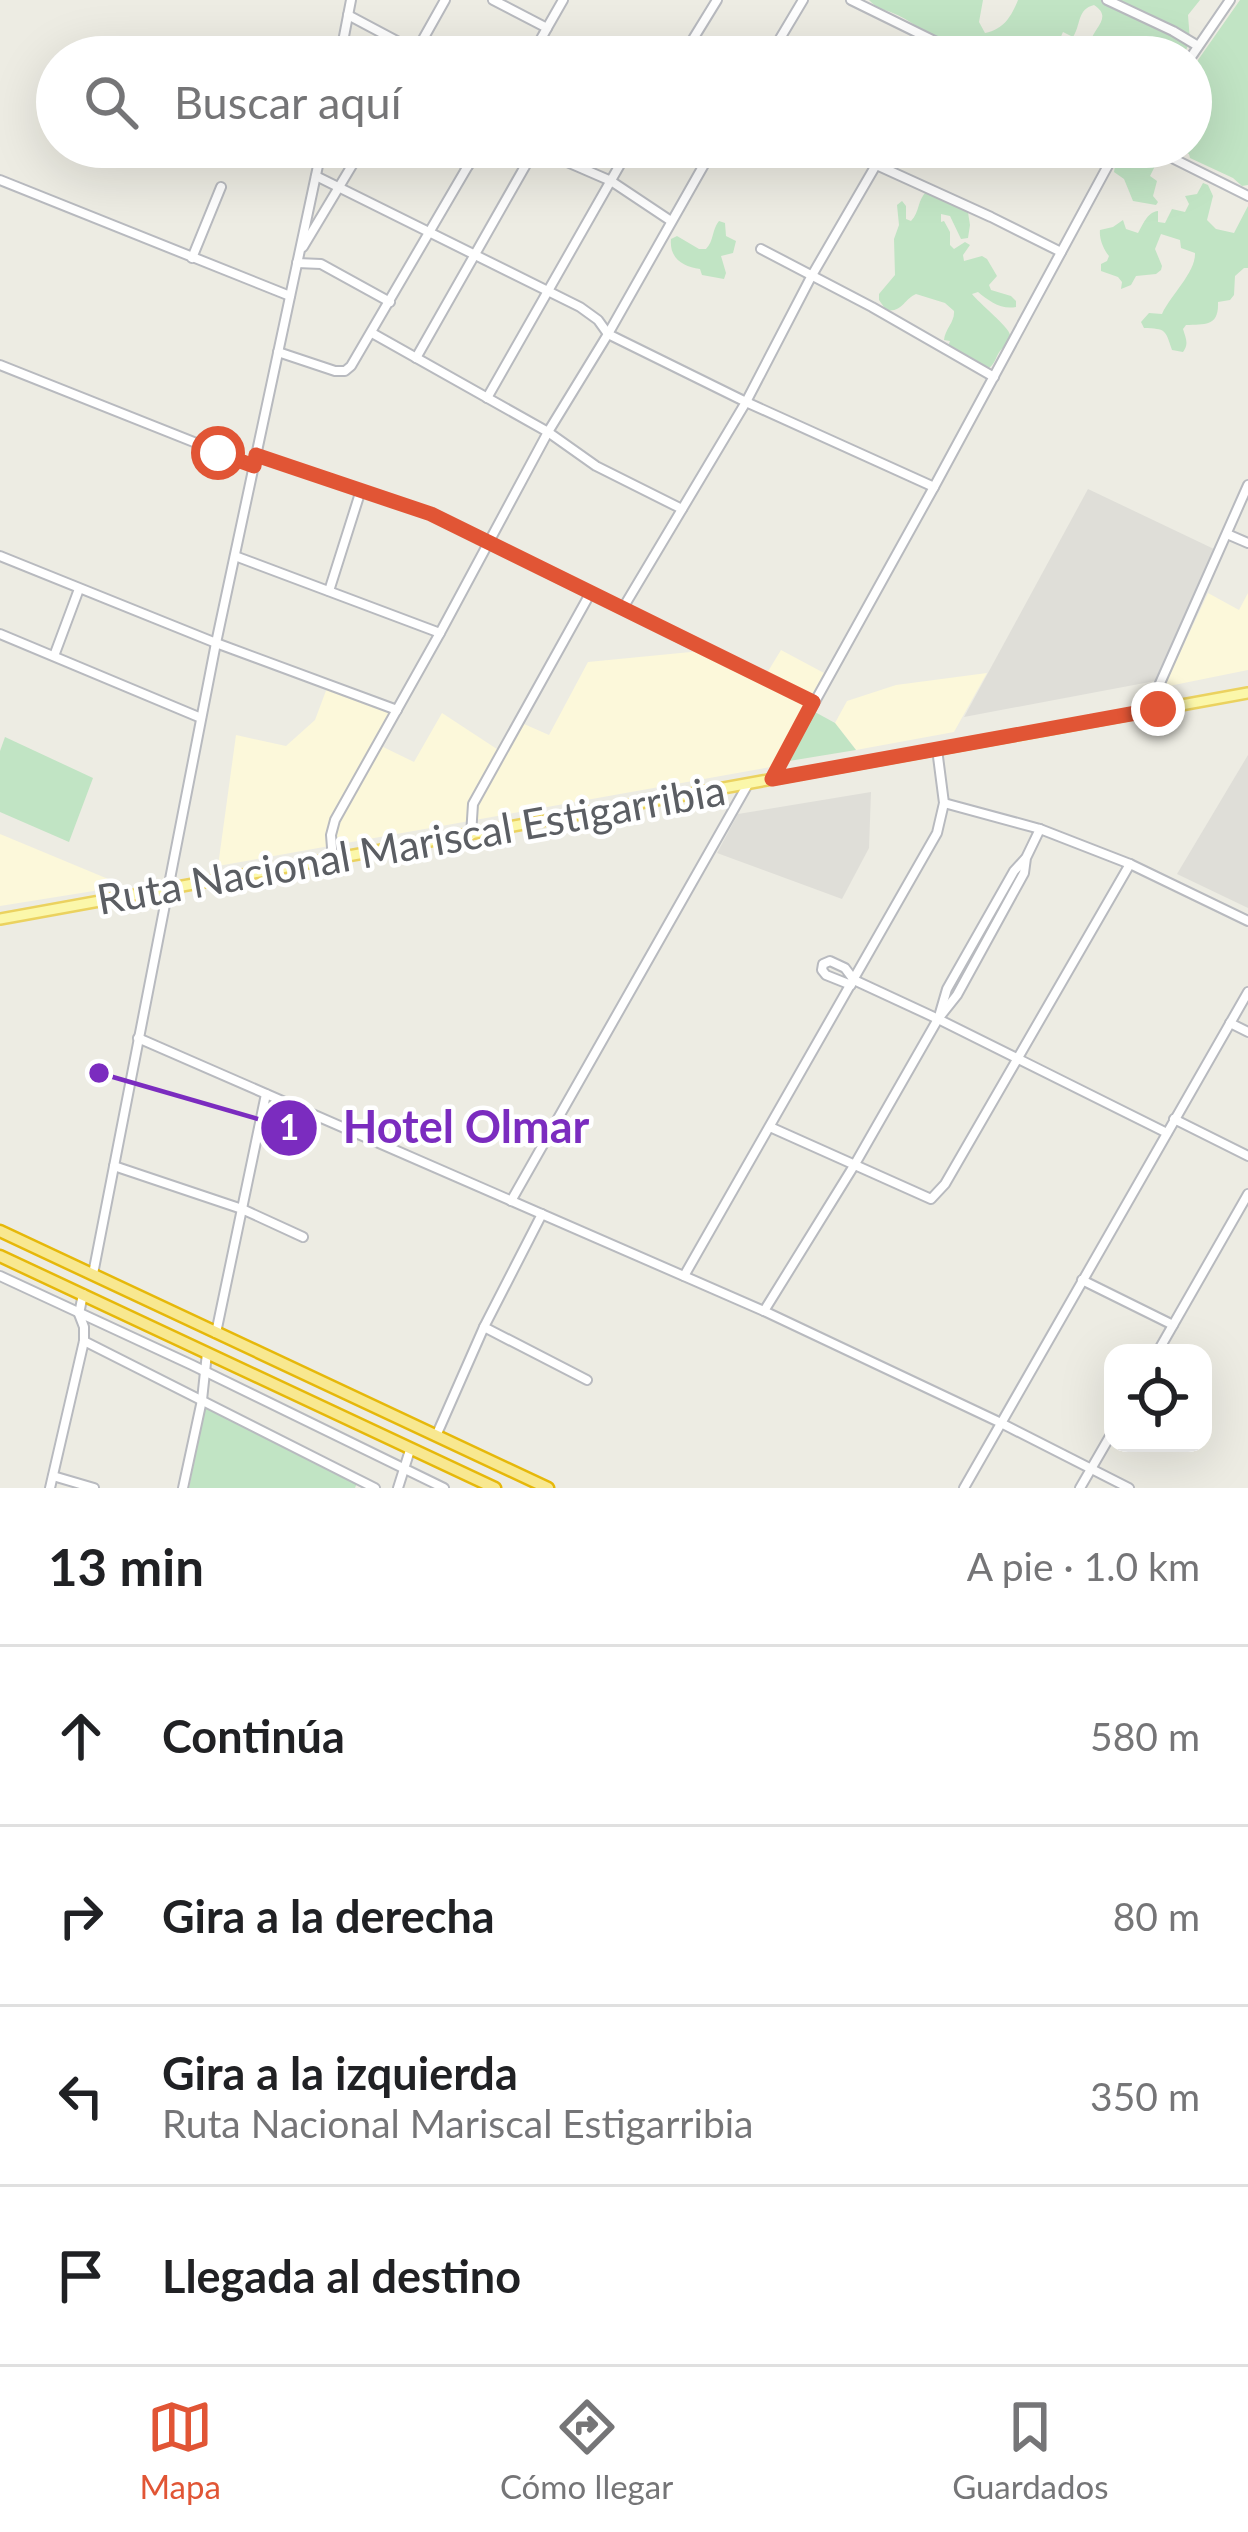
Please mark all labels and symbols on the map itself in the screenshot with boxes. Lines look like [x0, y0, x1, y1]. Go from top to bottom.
route start [191, 426, 245, 480]
route end [1131, 682, 1185, 736]
street label: Ruta Nacional Mariscal Estigarribia [93, 764, 729, 924]
callout: Hotel Olmar [259, 1087, 614, 1168]
text: Hotel Olmar [343, 1099, 590, 1153]
text: 1 [279, 1104, 299, 1148]

